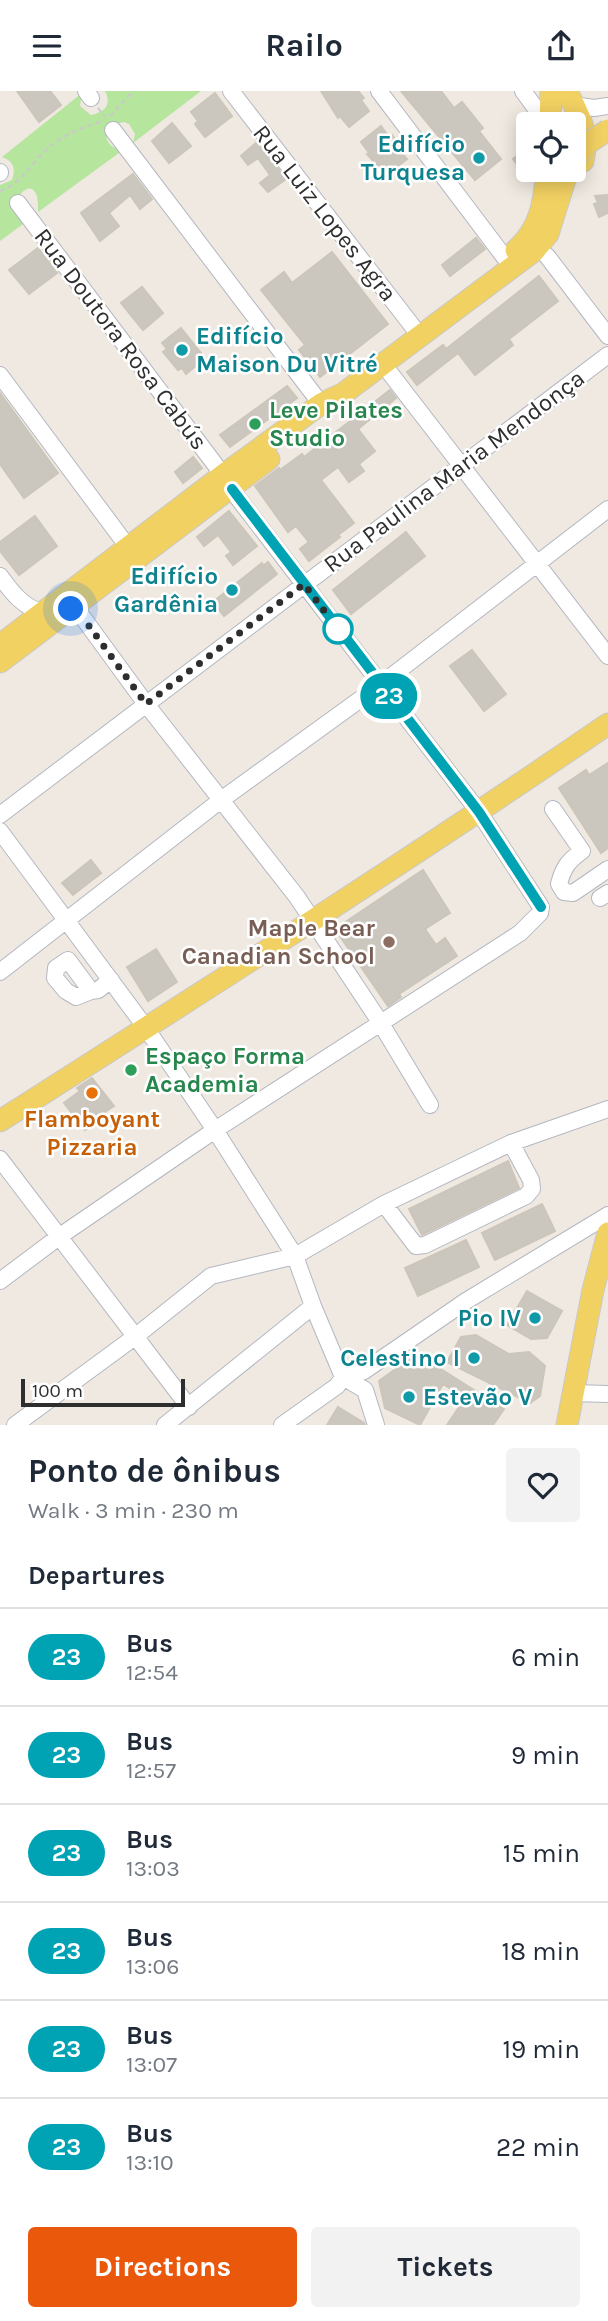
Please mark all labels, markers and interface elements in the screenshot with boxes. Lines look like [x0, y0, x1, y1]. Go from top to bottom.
icon: menu [28, 27, 66, 65]
text: Railo [265, 27, 343, 64]
icon: share [542, 27, 580, 65]
map controls [516, 112, 586, 182]
button: locate [516, 112, 586, 182]
street label: Rua Luiz Lopes Agra [247, 119, 403, 307]
place label: Edifício Turquesa [361, 130, 465, 186]
marker: Edifício Turquesa [471, 150, 487, 166]
street label: Rua Doutora Rosa Cabús [29, 223, 213, 455]
place label: Edifício Maison Du Vitré [196, 322, 378, 378]
marker: Edifício Maison Du Vitré [174, 342, 190, 358]
street label: Rua Paulina Maria Mendonça [318, 364, 590, 578]
place label: Leve Pilates Studio [269, 396, 403, 452]
marker: Leve Pilates Studio [247, 416, 263, 432]
place label: Edifício Gardênia [114, 562, 218, 618]
marker: Edifício Gardênia [224, 582, 240, 598]
your location [53, 591, 88, 626]
unlabelled marker [323, 614, 353, 644]
line badge: 23 [358, 673, 420, 719]
text: 23 [374, 682, 404, 710]
place label: Maple Bear Canadian School [182, 914, 376, 970]
marker: Maple Bear Canadian School [381, 934, 397, 950]
place label: Espaço Forma Academia [145, 1042, 305, 1098]
marker: Espaço Forma Academia [123, 1062, 139, 1078]
marker: Flamboyant Pizzaria [84, 1085, 100, 1101]
place label: Flamboyant Pizzaria [24, 1105, 160, 1161]
place label: Pio IV [458, 1304, 522, 1332]
marker: Pio IV [527, 1310, 543, 1326]
place label: Celestino I [340, 1344, 460, 1372]
marker: Celestino I [466, 1350, 482, 1366]
scale bar [21, 1376, 186, 1408]
text: 100 m [32, 1380, 83, 1402]
place label: Estevão V [423, 1383, 533, 1411]
marker: Estevão V [401, 1389, 417, 1405]
button: heart [506, 1448, 580, 1522]
text: Ponto de ônibus [28, 1452, 281, 1490]
text: Walk · 3 min · 230 m [28, 1497, 239, 1524]
text: Departures [28, 1560, 165, 1591]
text: Bus [126, 1628, 173, 1659]
text: 6 min [511, 1642, 580, 1673]
text: 23 [52, 1643, 81, 1671]
text: 12:54 [126, 1659, 178, 1686]
text: Bus [126, 1726, 173, 1757]
text: 9 min [511, 1740, 580, 1771]
text: 23 [52, 1741, 81, 1769]
text: 12:57 [126, 1757, 176, 1784]
text: Bus [126, 1824, 173, 1855]
text: 15 min [503, 1838, 580, 1869]
text: 23 [52, 1839, 81, 1867]
text: 13:03 [126, 1855, 180, 1882]
text: Bus [126, 1922, 173, 1953]
text: 18 min [501, 1936, 580, 1967]
text: 23 [52, 1937, 81, 1965]
text: 13:06 [126, 1953, 179, 1980]
text: Bus [126, 2020, 173, 2051]
text: 19 min [502, 2034, 580, 2065]
text: 23 [52, 2035, 81, 2063]
text: 13:07 [126, 2051, 177, 2078]
text: Bus [126, 2118, 173, 2149]
text: 22 min [496, 2132, 580, 2163]
text: 23 [52, 2133, 81, 2161]
text: 13:10 [126, 2149, 174, 2176]
button: Directions [28, 2227, 297, 2307]
button: Tickets [311, 2227, 580, 2307]

